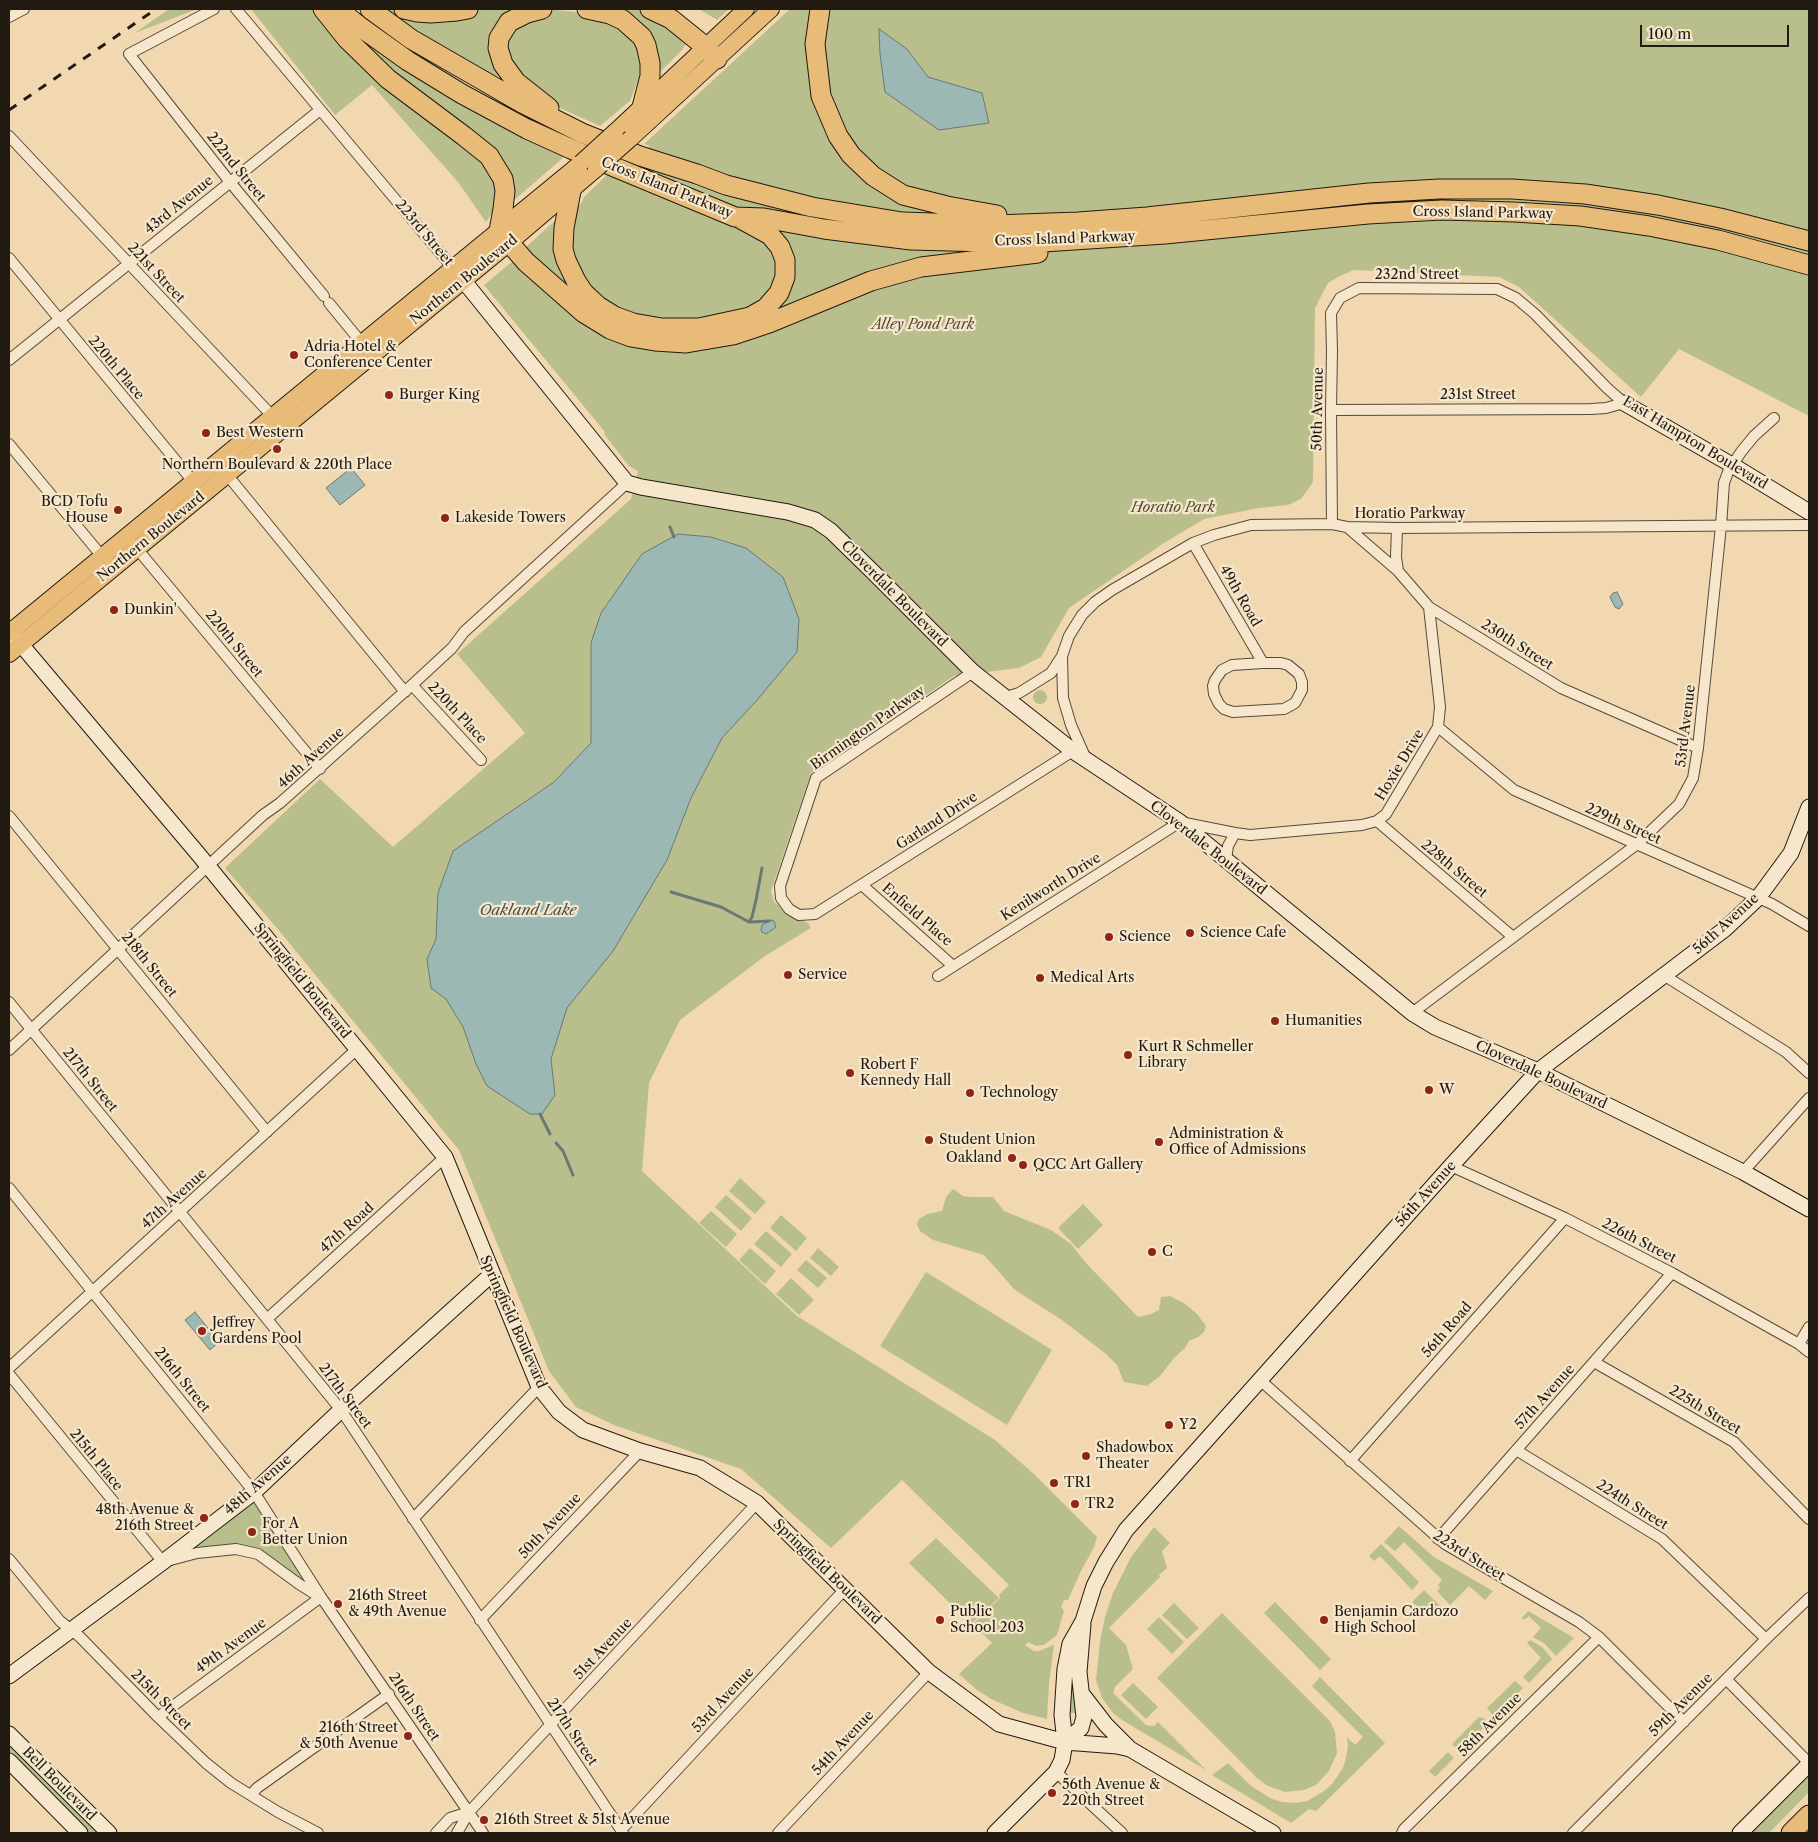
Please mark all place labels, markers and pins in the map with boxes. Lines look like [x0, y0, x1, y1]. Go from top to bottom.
place label: Adria Hotel & Conference Center [304, 339, 432, 372]
marker: Adria Hotel & Conference Center [288, 349, 300, 361]
place label: Burger King [399, 387, 479, 403]
marker: Burger King [383, 389, 395, 401]
place label: Best Western [216, 425, 304, 441]
marker: Best Western [200, 427, 212, 439]
marker: Northern Boulevard & 220th Place [271, 443, 283, 455]
place label: Northern Boulevard & 220th Place [162, 457, 392, 473]
place label: BCD Tofu House [41, 494, 108, 526]
marker: BCD Tofu House [112, 504, 124, 516]
place label: Lakeside Towers [455, 510, 566, 526]
marker: Lakeside Towers [439, 512, 451, 524]
place label: Dunkin' [124, 602, 177, 618]
marker: Dunkin' [108, 604, 120, 616]
place label: Science Cafe [1200, 925, 1286, 941]
marker: Science Cafe [1184, 927, 1196, 939]
place label: Science [1119, 929, 1171, 945]
marker: Science [1103, 931, 1115, 943]
place label: Service [798, 967, 847, 983]
marker: Service [782, 969, 794, 981]
place label: Medical Arts [1050, 970, 1134, 986]
marker: Medical Arts [1034, 972, 1046, 984]
place label: Humanities [1285, 1013, 1362, 1029]
marker: Humanities [1269, 1015, 1281, 1027]
place label: Kurt R Schmeller Library [1138, 1039, 1253, 1072]
marker: Kurt R Schmeller Library [1122, 1049, 1134, 1061]
place label: Robert F Kennedy Hall [860, 1057, 951, 1090]
marker: Robert F Kennedy Hall [844, 1067, 856, 1079]
place label: W [1439, 1082, 1454, 1098]
marker: W [1423, 1084, 1435, 1096]
place label: Technology [980, 1085, 1058, 1101]
marker: Technology [964, 1087, 976, 1099]
place label: Administration & Office of Admissions [1169, 1126, 1306, 1158]
place label: Student Union [939, 1132, 1036, 1148]
marker: Student Union [923, 1134, 935, 1146]
marker: Administration & Office of Admissions [1153, 1136, 1165, 1148]
place label: Oakland [946, 1150, 1002, 1166]
marker: Oakland [1006, 1152, 1018, 1164]
place label: QCC Art Gallery [1033, 1157, 1143, 1173]
marker: QCC Art Gallery [1017, 1159, 1029, 1171]
place label: C [1162, 1244, 1173, 1260]
marker: C [1146, 1246, 1158, 1258]
place label: Jeffrey Gardens Pool [212, 1315, 302, 1348]
marker: Jeffrey Gardens Pool [196, 1325, 208, 1337]
place label: Y2 [1179, 1417, 1197, 1433]
marker: Y2 [1163, 1419, 1175, 1431]
place label: Shadowbox Theater [1096, 1440, 1174, 1472]
marker: Shadowbox Theater [1080, 1450, 1092, 1462]
place label: TR1 [1064, 1475, 1091, 1491]
marker: TR1 [1048, 1477, 1060, 1489]
place label: TR2 [1085, 1496, 1115, 1512]
marker: TR2 [1069, 1498, 1081, 1510]
place label: 48th Avenue & 216th Street [95, 1502, 194, 1534]
marker: 48th Avenue & 216th Street [198, 1512, 210, 1524]
place label: For A Better Union [262, 1516, 348, 1548]
marker: For A Better Union [246, 1526, 258, 1538]
place label: 216th Street & 49th Avenue [348, 1588, 447, 1620]
marker: 216th Street & 49th Avenue [332, 1598, 344, 1610]
place label: Public School 203 [950, 1604, 1024, 1636]
place label: Benjamin Cardozo High School [1334, 1604, 1458, 1636]
marker: Public School 203 [934, 1614, 946, 1626]
marker: Benjamin Cardozo High School [1318, 1614, 1330, 1626]
place label: 216th Street & 50th Avenue [299, 1720, 398, 1752]
marker: 216th Street & 50th Avenue [402, 1730, 414, 1742]
place label: 56th Avenue & 220th Street [1062, 1777, 1160, 1810]
marker: 56th Avenue & 220th Street [1046, 1787, 1058, 1799]
place label: 216th Street & 51st Avenue [494, 1812, 670, 1828]
marker: 216th Street & 51st Avenue [478, 1814, 490, 1826]

